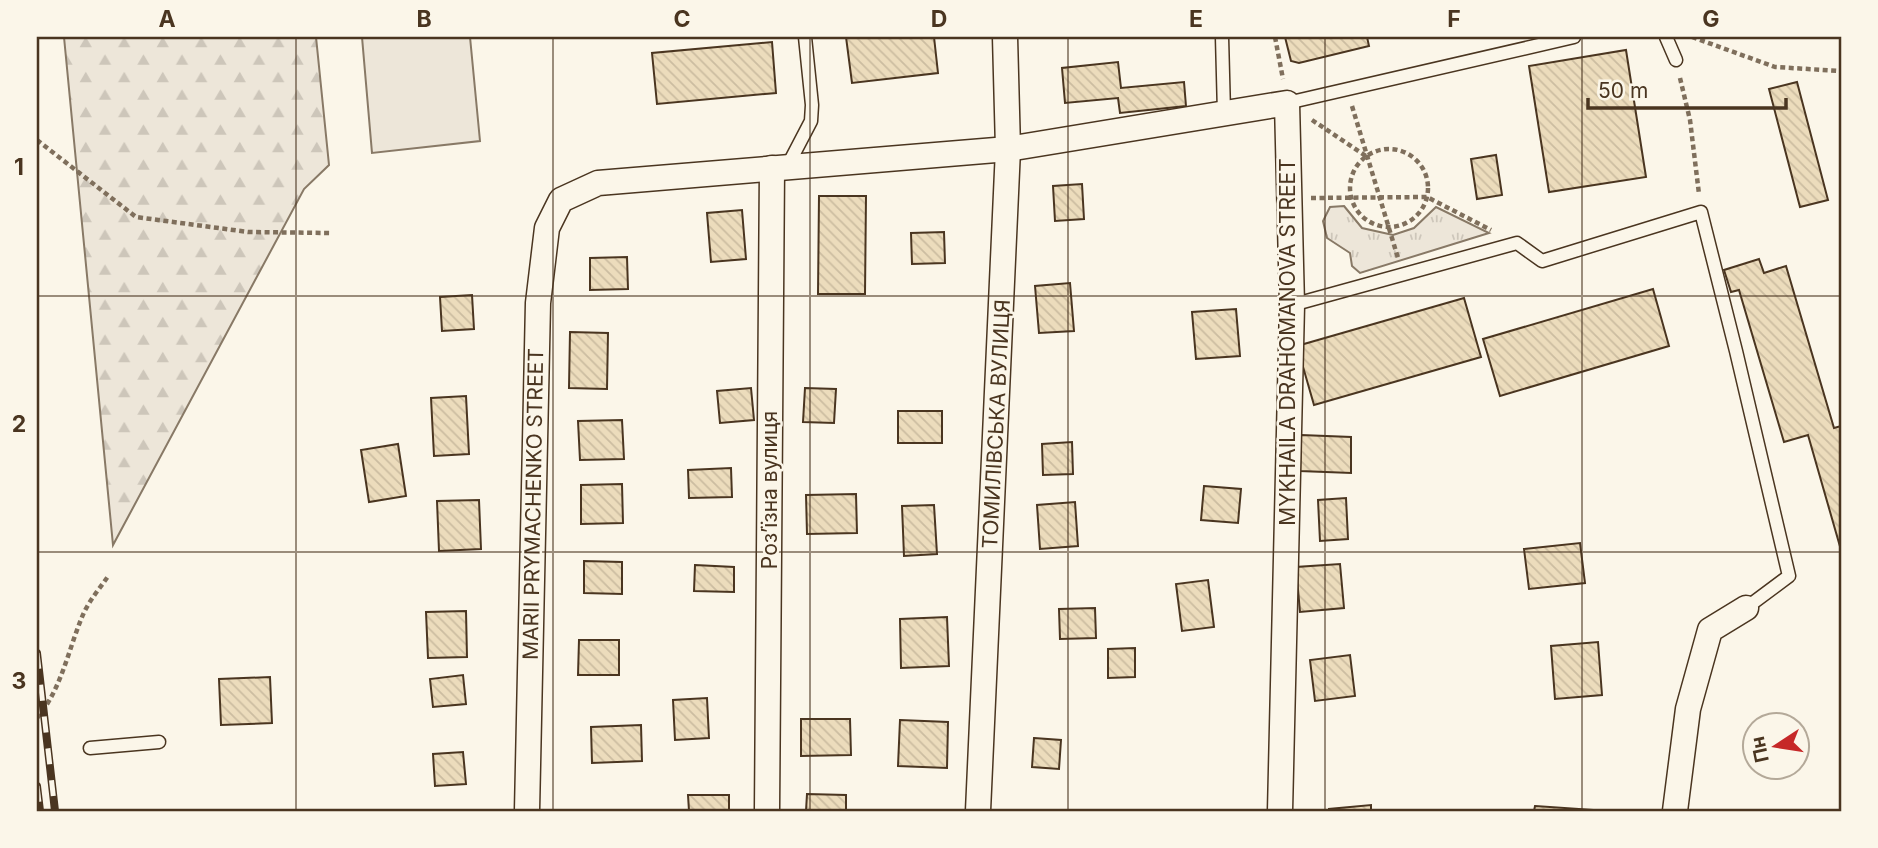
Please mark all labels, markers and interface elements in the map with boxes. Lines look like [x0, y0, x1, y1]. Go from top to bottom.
text: A [158, 5, 176, 33]
text: B [416, 5, 432, 33]
text: C [673, 5, 691, 33]
text: D [931, 5, 947, 33]
text: E [1189, 5, 1203, 33]
text: F [1447, 5, 1461, 33]
text: G [1702, 5, 1720, 33]
scale bar [1588, 66, 1785, 110]
text: 50 m [1598, 78, 1648, 103]
text: 1 [14, 153, 24, 181]
street label: MYKHAILA DRAHOMANOVA STREET [1275, 158, 1300, 526]
street label: ТОМИЛІВСЬКА ВУЛИЦЯ [977, 299, 1015, 549]
street label: MARII PRYMACHENKO STREET [518, 348, 548, 660]
text: 2 [12, 410, 26, 438]
street label: Розʼїзна вулиця [757, 411, 782, 569]
text: 3 [12, 667, 26, 695]
north arrow [1742, 712, 1812, 782]
text: Пн [1746, 734, 1774, 765]

